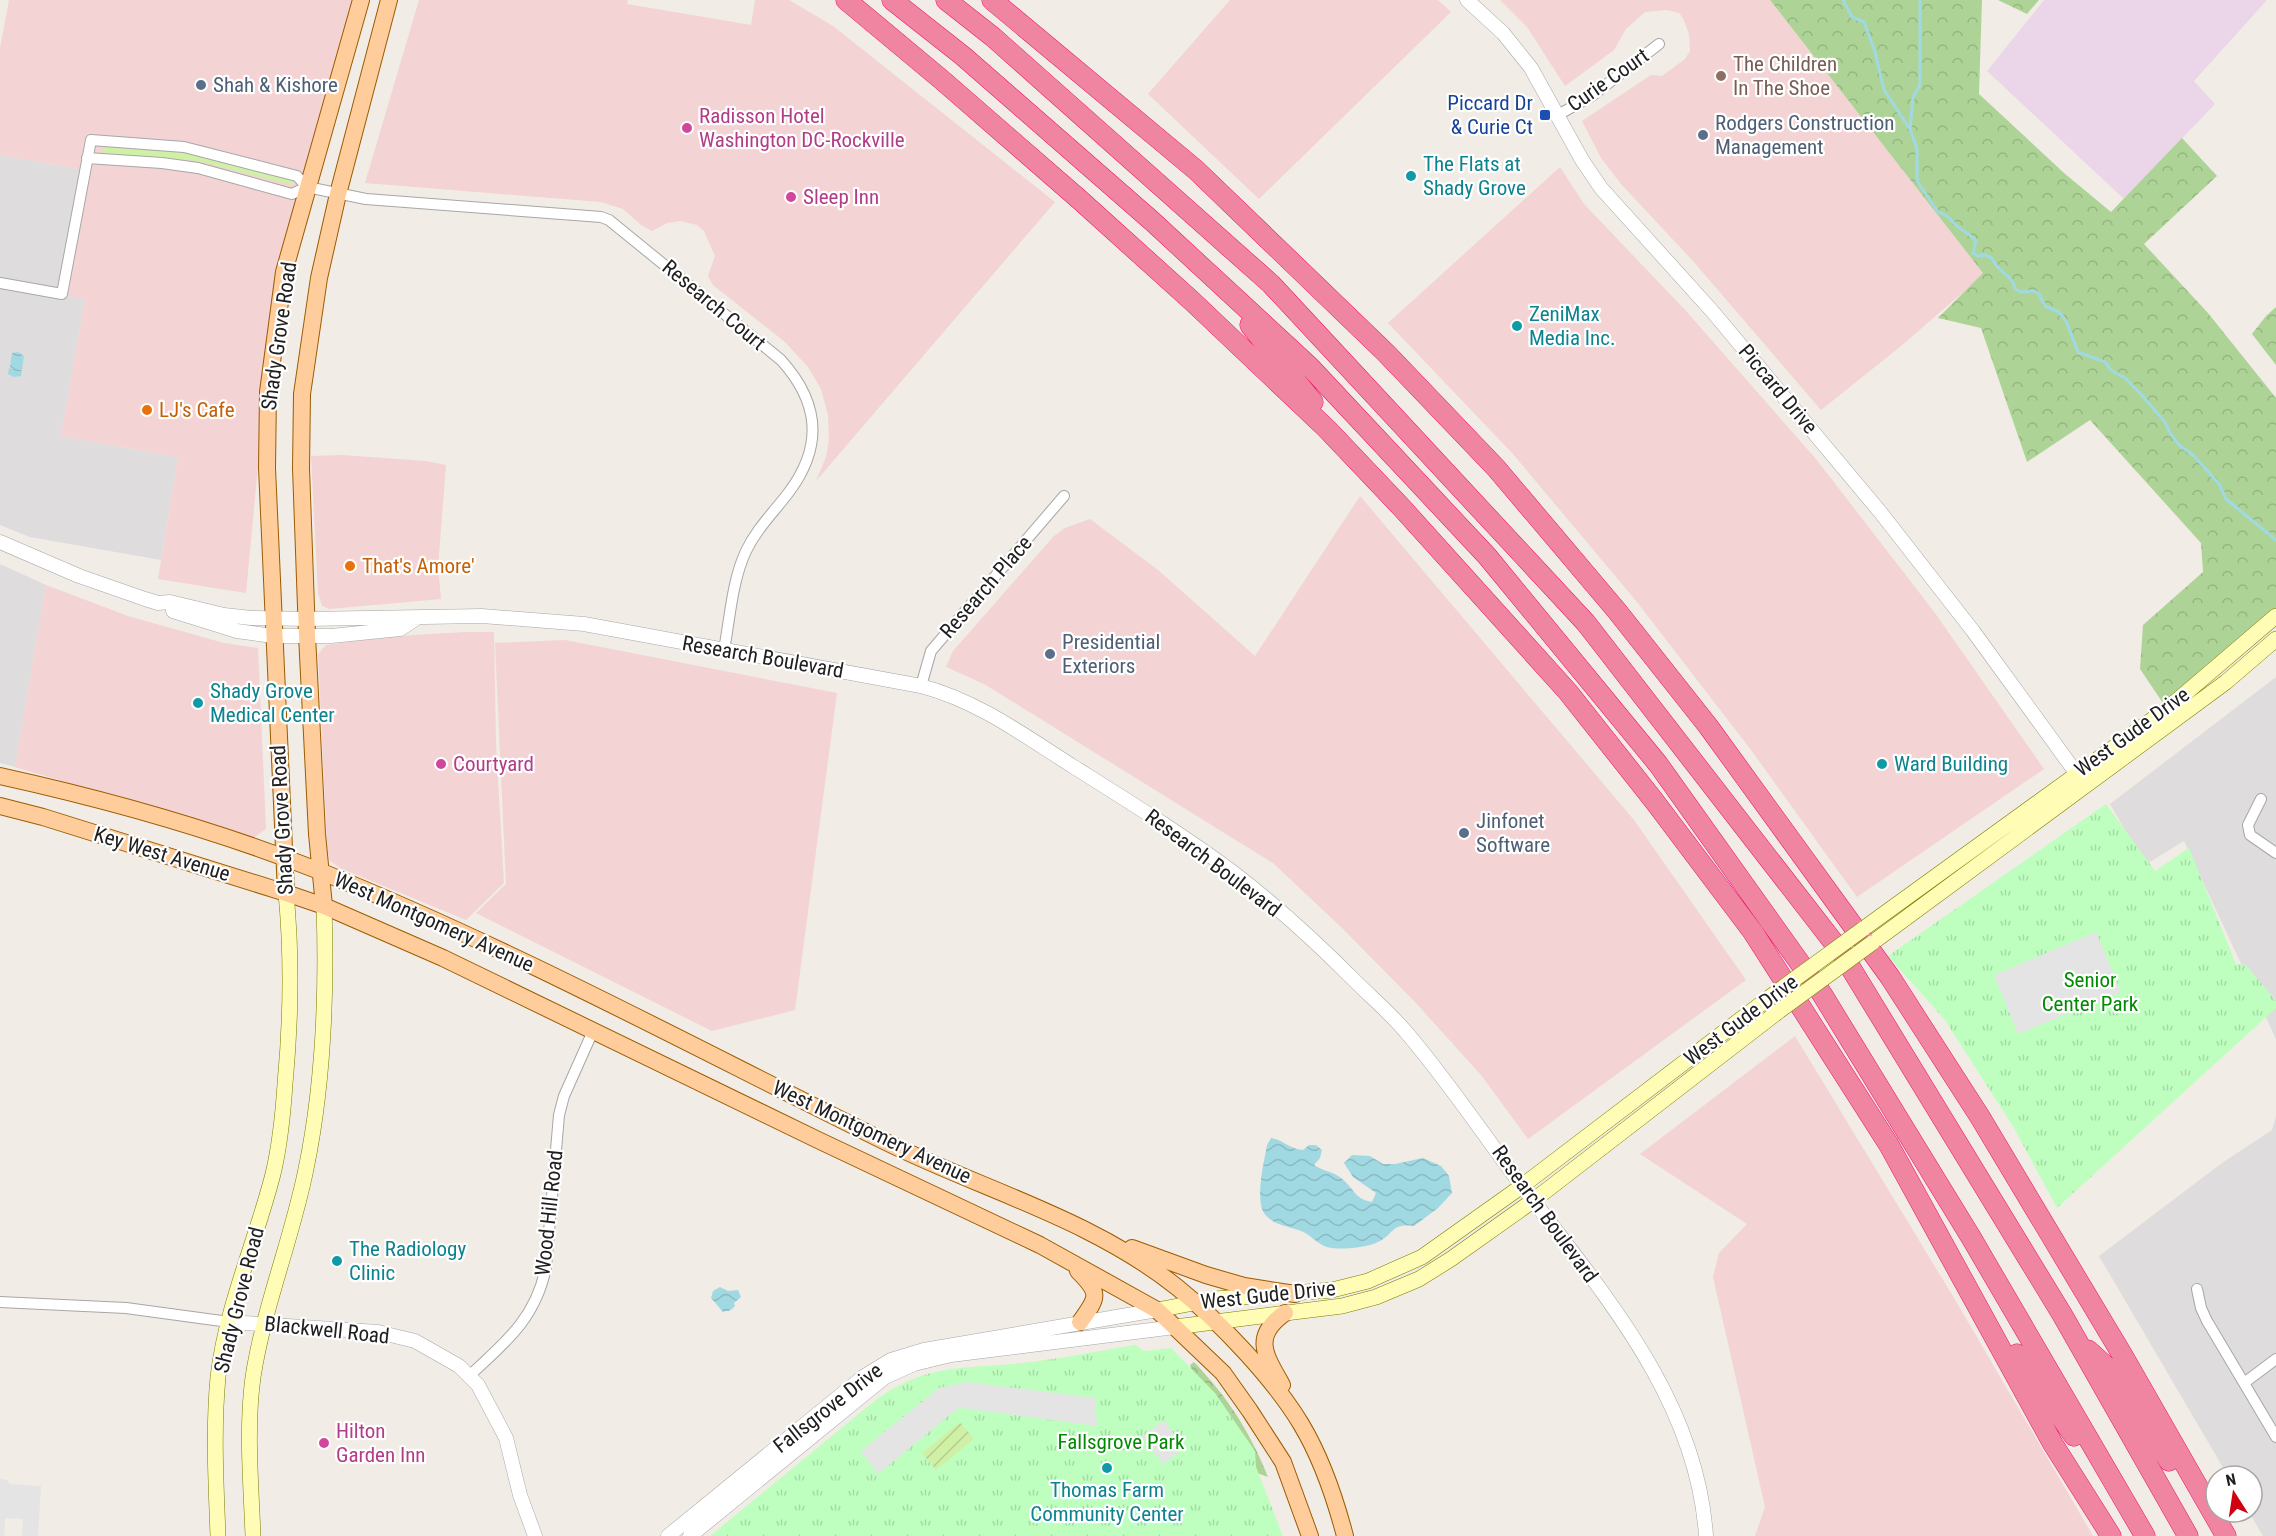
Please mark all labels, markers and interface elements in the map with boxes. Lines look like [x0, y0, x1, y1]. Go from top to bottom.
street label: Curie Court [1563, 43, 1653, 117]
place label: The Children In The Shoe [1733, 52, 1837, 100]
marker: The Children In The Shoe [1714, 69, 1728, 83]
place label: Shah & Kishore [213, 73, 338, 97]
marker: Shah & Kishore [194, 78, 208, 92]
place label: Piccard Dr & Curie Ct [1447, 91, 1533, 139]
place label: Radisson Hotel Washington DC-Rockville [699, 104, 905, 152]
marker: Piccard Dr & Curie Ct [1538, 108, 1552, 122]
place label: Rodgers Construction Management [1715, 111, 1895, 159]
marker: Radisson Hotel Washington DC-Rockville [680, 121, 694, 135]
marker: Rodgers Construction Management [1696, 128, 1710, 142]
place label: The Flats at Shady Grove [1423, 152, 1526, 200]
marker: The Flats at Shady Grove [1404, 169, 1418, 183]
place label: Sleep Inn [803, 185, 879, 209]
marker: Sleep Inn [784, 190, 798, 204]
street label: Research Court [658, 255, 770, 355]
street label: Shady Grove Road [257, 260, 301, 412]
place label: ZeniMax Media Inc. [1529, 302, 1615, 350]
marker: ZeniMax Media Inc. [1510, 319, 1524, 333]
street label: Piccard Drive [1734, 339, 1822, 439]
place label: LJ's Cafe [159, 398, 235, 422]
marker: LJ's Cafe [140, 403, 154, 417]
street label: Research Place [935, 531, 1037, 643]
place label: That's Amore' [362, 554, 475, 578]
marker: That's Amore' [343, 559, 357, 573]
place label: Presidential Exteriors [1062, 630, 1160, 678]
street label: Research Boulevard [680, 631, 846, 683]
marker: Presidential Exteriors [1043, 647, 1057, 661]
place label: Shady Grove Medical Center [210, 679, 335, 727]
street label: West Gude Drive [2070, 682, 2194, 782]
marker: Shady Grove Medical Center [191, 696, 205, 710]
street label: Shady Grove Road [266, 745, 298, 895]
place label: Courtyard [453, 752, 534, 776]
place label: Ward Building [1894, 752, 2008, 776]
marker: Courtyard [434, 757, 448, 771]
marker: Ward Building [1875, 757, 1889, 771]
street label: Research Boulevard [1140, 804, 1286, 922]
place label: Jinfonet Software [1476, 809, 1550, 857]
street label: Key West Avenue [91, 822, 233, 886]
marker: Jinfonet Software [1457, 826, 1471, 840]
street label: West Montgomery Avenue [330, 867, 538, 977]
park label: Senior Center Park [2042, 968, 2139, 1016]
street label: West Gude Drive [1680, 969, 1803, 1070]
street label: West Montgomery Avenue [769, 1075, 975, 1189]
street label: Research Boulevard [1487, 1141, 1603, 1287]
street label: Wood Hill Road [530, 1149, 568, 1277]
street label: Shady Grove Road [209, 1224, 269, 1376]
place label: The Radiology Clinic [349, 1237, 466, 1285]
marker: The Radiology Clinic [330, 1254, 344, 1268]
street label: West Gude Drive [1199, 1276, 1337, 1314]
street label: Blackwell Road [263, 1312, 391, 1348]
street label: Fallsgrove Drive [769, 1358, 887, 1458]
place label: Hilton Garden Inn [336, 1419, 426, 1467]
park label: Fallsgrove Park [1058, 1430, 1185, 1454]
marker: Hilton Garden Inn [317, 1436, 331, 1450]
marker: Thomas Farm Community Center [1100, 1461, 1114, 1475]
north arrow [2204, 1464, 2264, 1524]
text: N [2224, 1470, 2238, 1490]
place label: Thomas Farm Community Center [1030, 1478, 1184, 1526]

